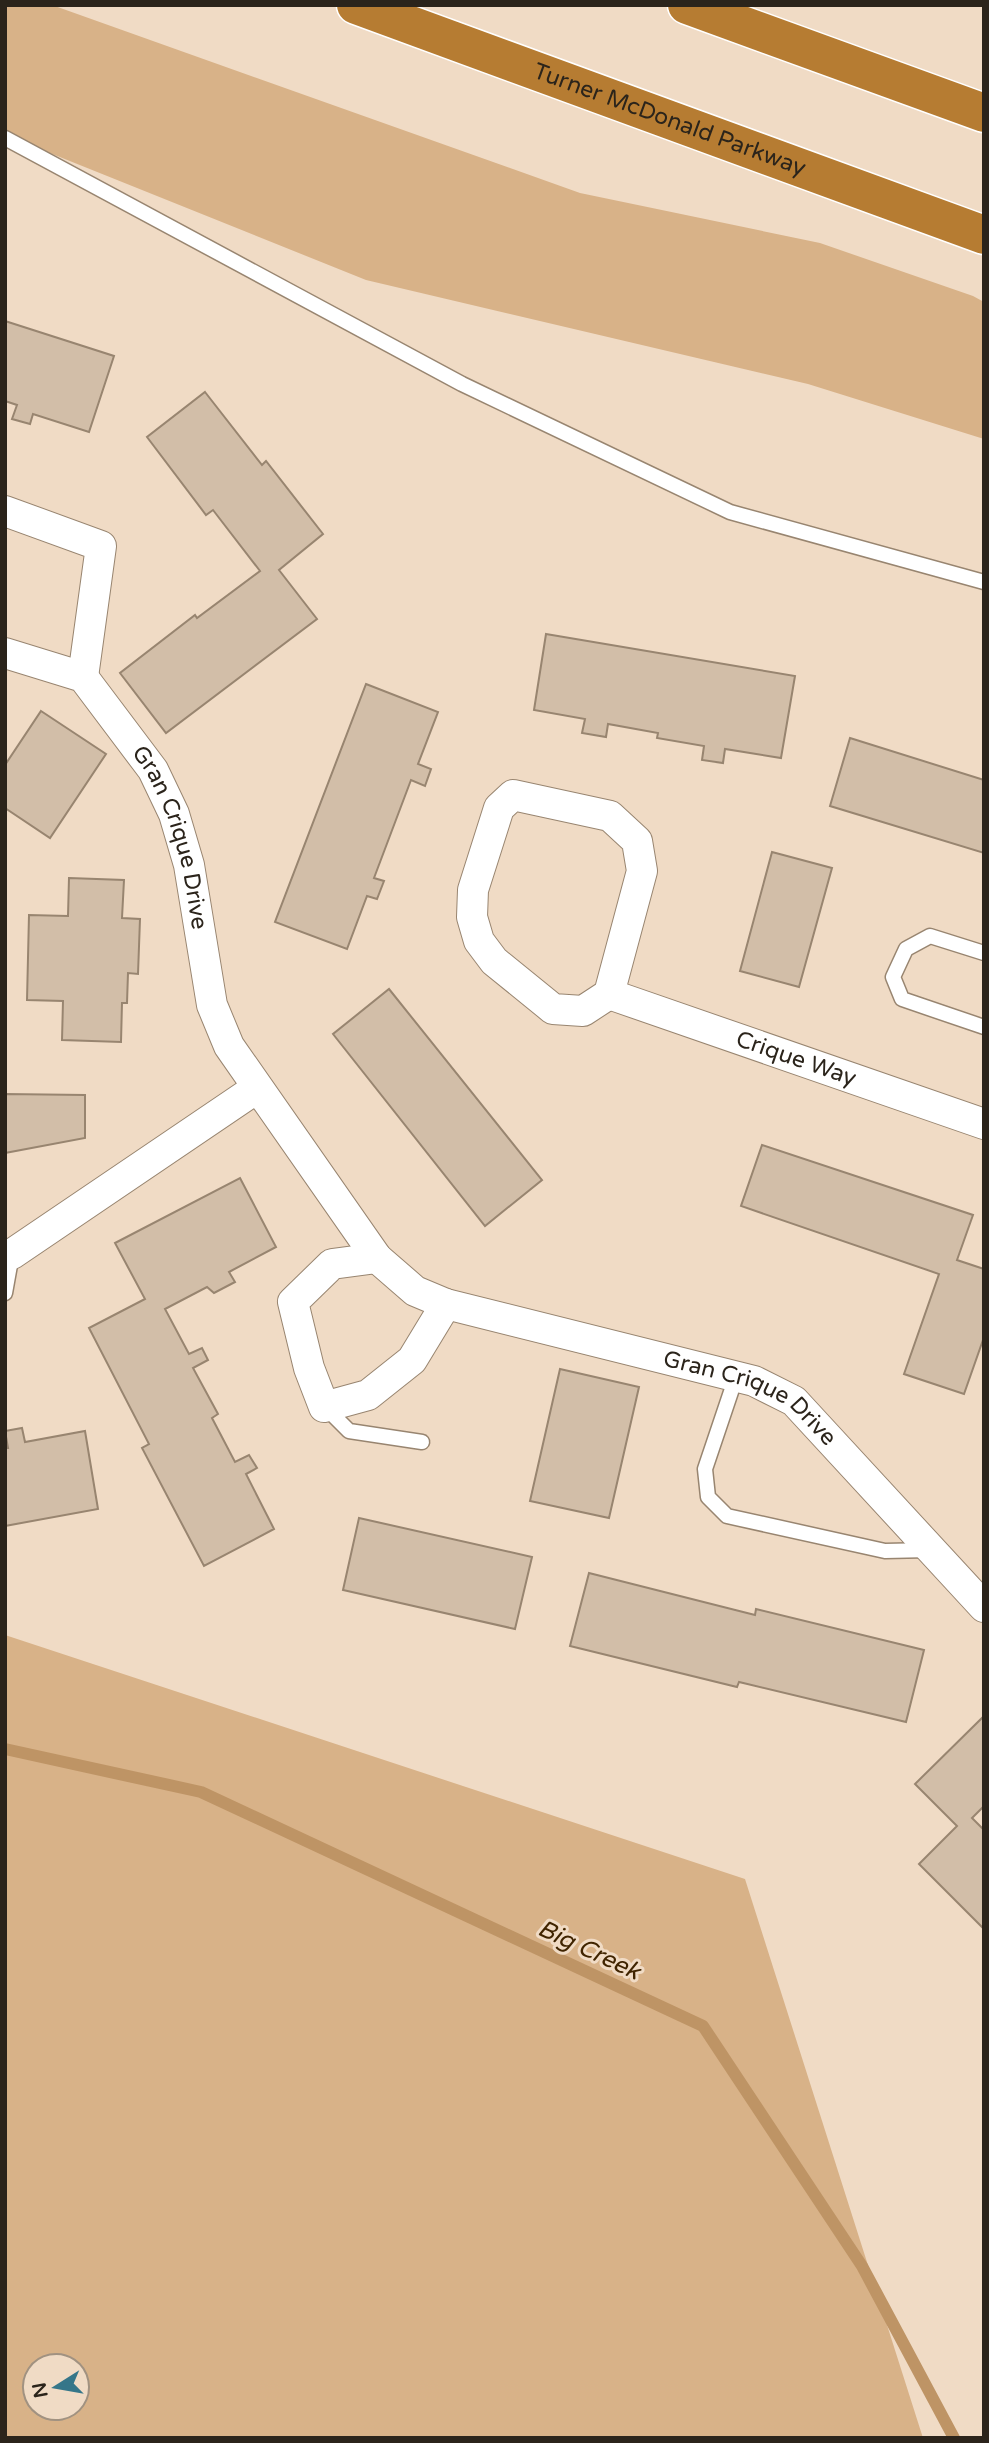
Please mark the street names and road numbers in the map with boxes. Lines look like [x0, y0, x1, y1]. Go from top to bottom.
street label: Turner McDonald Parkway [530, 57, 810, 183]
street label: Gran Crique Drive [126, 740, 213, 931]
street label: Crique Way [732, 1025, 860, 1093]
street label: Gran Crique Drive [660, 1345, 842, 1452]

